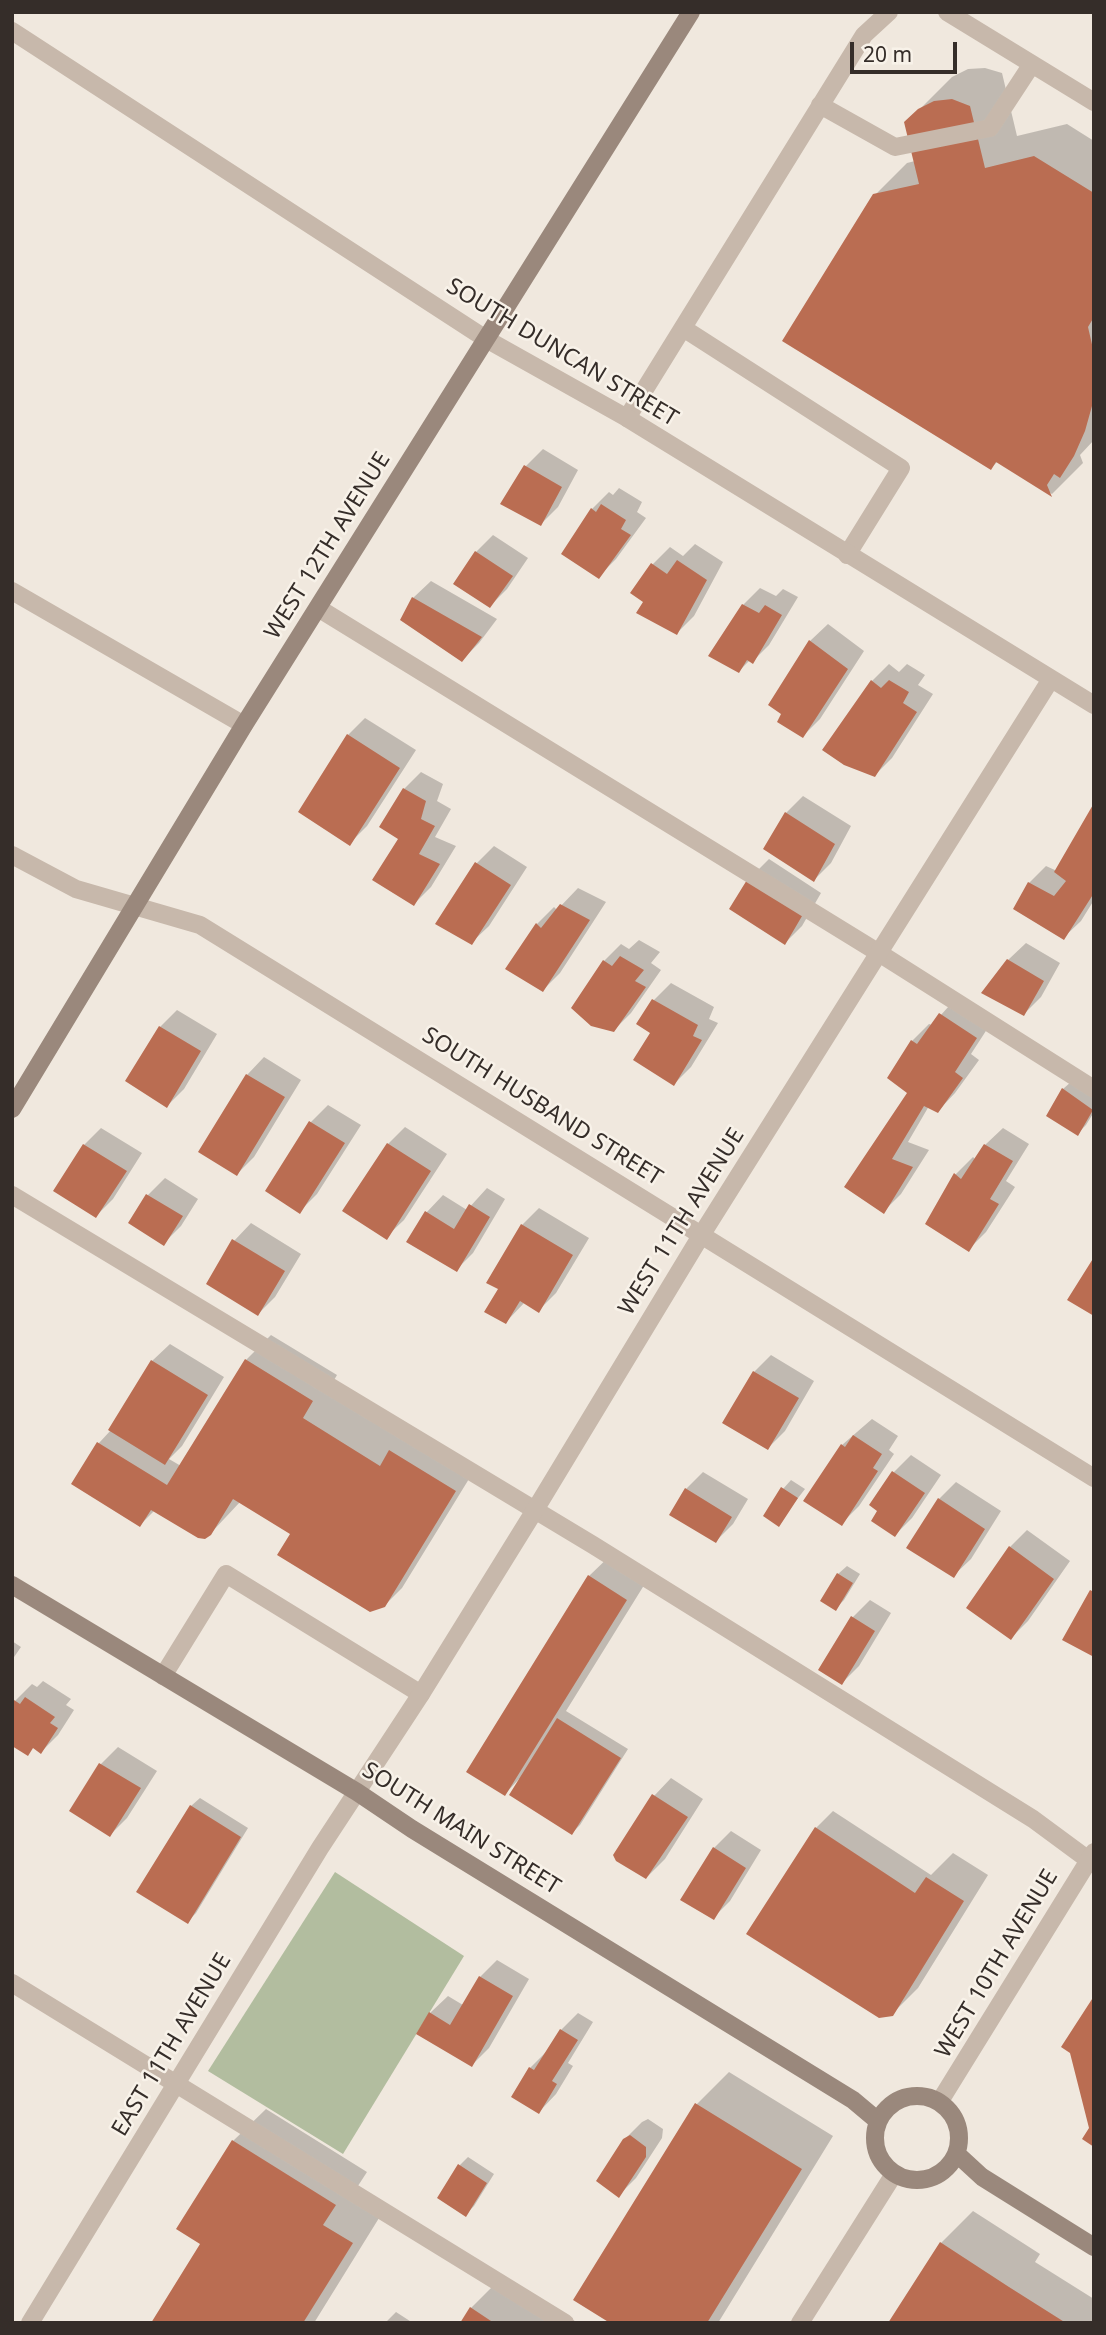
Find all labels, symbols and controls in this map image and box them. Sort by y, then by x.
scale bar [854,28,961,72]
text: 20 m [863,40,912,68]
street label: SOUTH DUNCAN STREET [441,273,683,433]
street label: WEST 12TH AVENUE [259,447,397,645]
street label: SOUTH HUSBAND STREET [417,1022,667,1192]
street label: WEST 11TH AVENUE [613,1123,751,1321]
street label: SOUTH MAIN STREET [357,1757,565,1901]
street label: WEST 10TH AVENUE [930,1865,1064,2063]
street label: EAST 11TH AVENUE [106,1949,238,2141]

